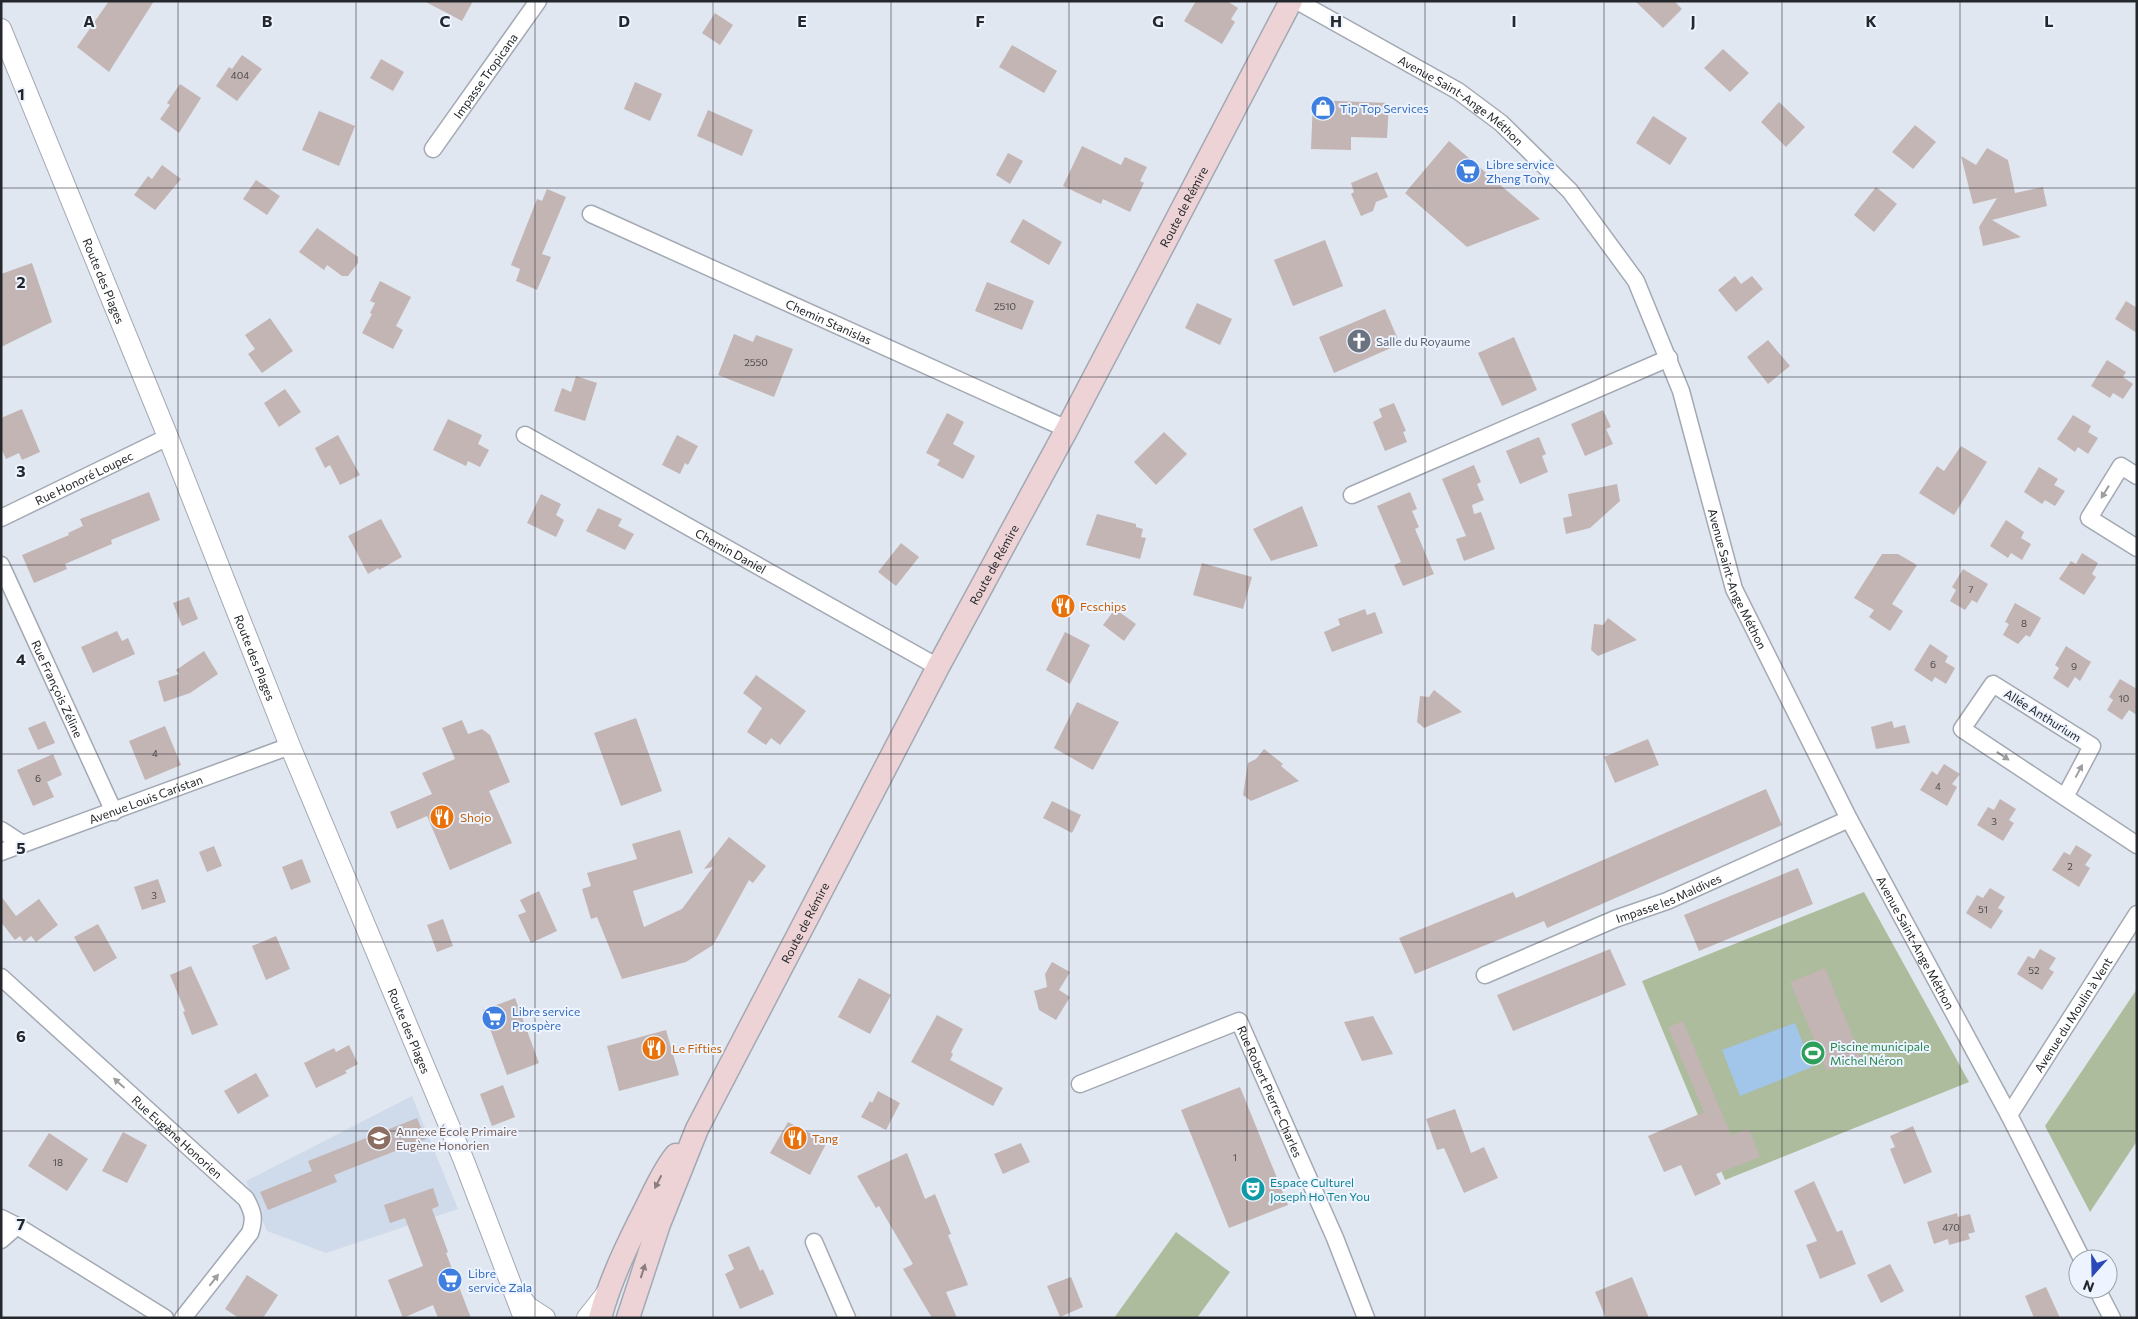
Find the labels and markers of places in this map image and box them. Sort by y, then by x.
shop icon: Tip Top Services [1310,95,1336,121]
place label: Tip Top Services [1340,101,1429,115]
place label: Libre service Zheng Tony [1486,157,1554,185]
supermarket icon: Libre service Zheng Tony [1455,158,1481,184]
church icon: Salle du Royaume [1346,328,1372,354]
place label: Salle du Royaume [1376,334,1470,348]
restaurant icon: Fcschips [1050,593,1076,619]
place label: Fcschips [1080,599,1126,613]
restaurant icon: Shojo [429,804,455,830]
place label: Shojo [460,810,491,824]
place label: Libre service Prospère [512,1004,580,1032]
supermarket icon: Libre service Prospère [481,1005,507,1031]
restaurant icon: Le Fifties [641,1035,667,1061]
place label: Piscine municipale Michel Néron [1830,1039,1930,1067]
sports icon: Piscine municipale Michel Néron [1800,1040,1826,1066]
place label: Le Fifties [672,1041,722,1055]
place label: Annexe École Primaire Eugène Honorien [396,1124,517,1152]
school or university icon: Annexe École Primaire Eugène Honorien [366,1125,392,1151]
restaurant icon: Tang [782,1125,808,1151]
place label: Tang [812,1131,839,1145]
place label: Espace Culturel Joseph Ho Ten You [1270,1175,1370,1204]
theatre icon: Espace Culturel Joseph Ho Ten You [1240,1176,1266,1202]
place label: Libre service Zala [468,1266,532,1294]
supermarket icon: Libre service Zala [437,1267,463,1293]

